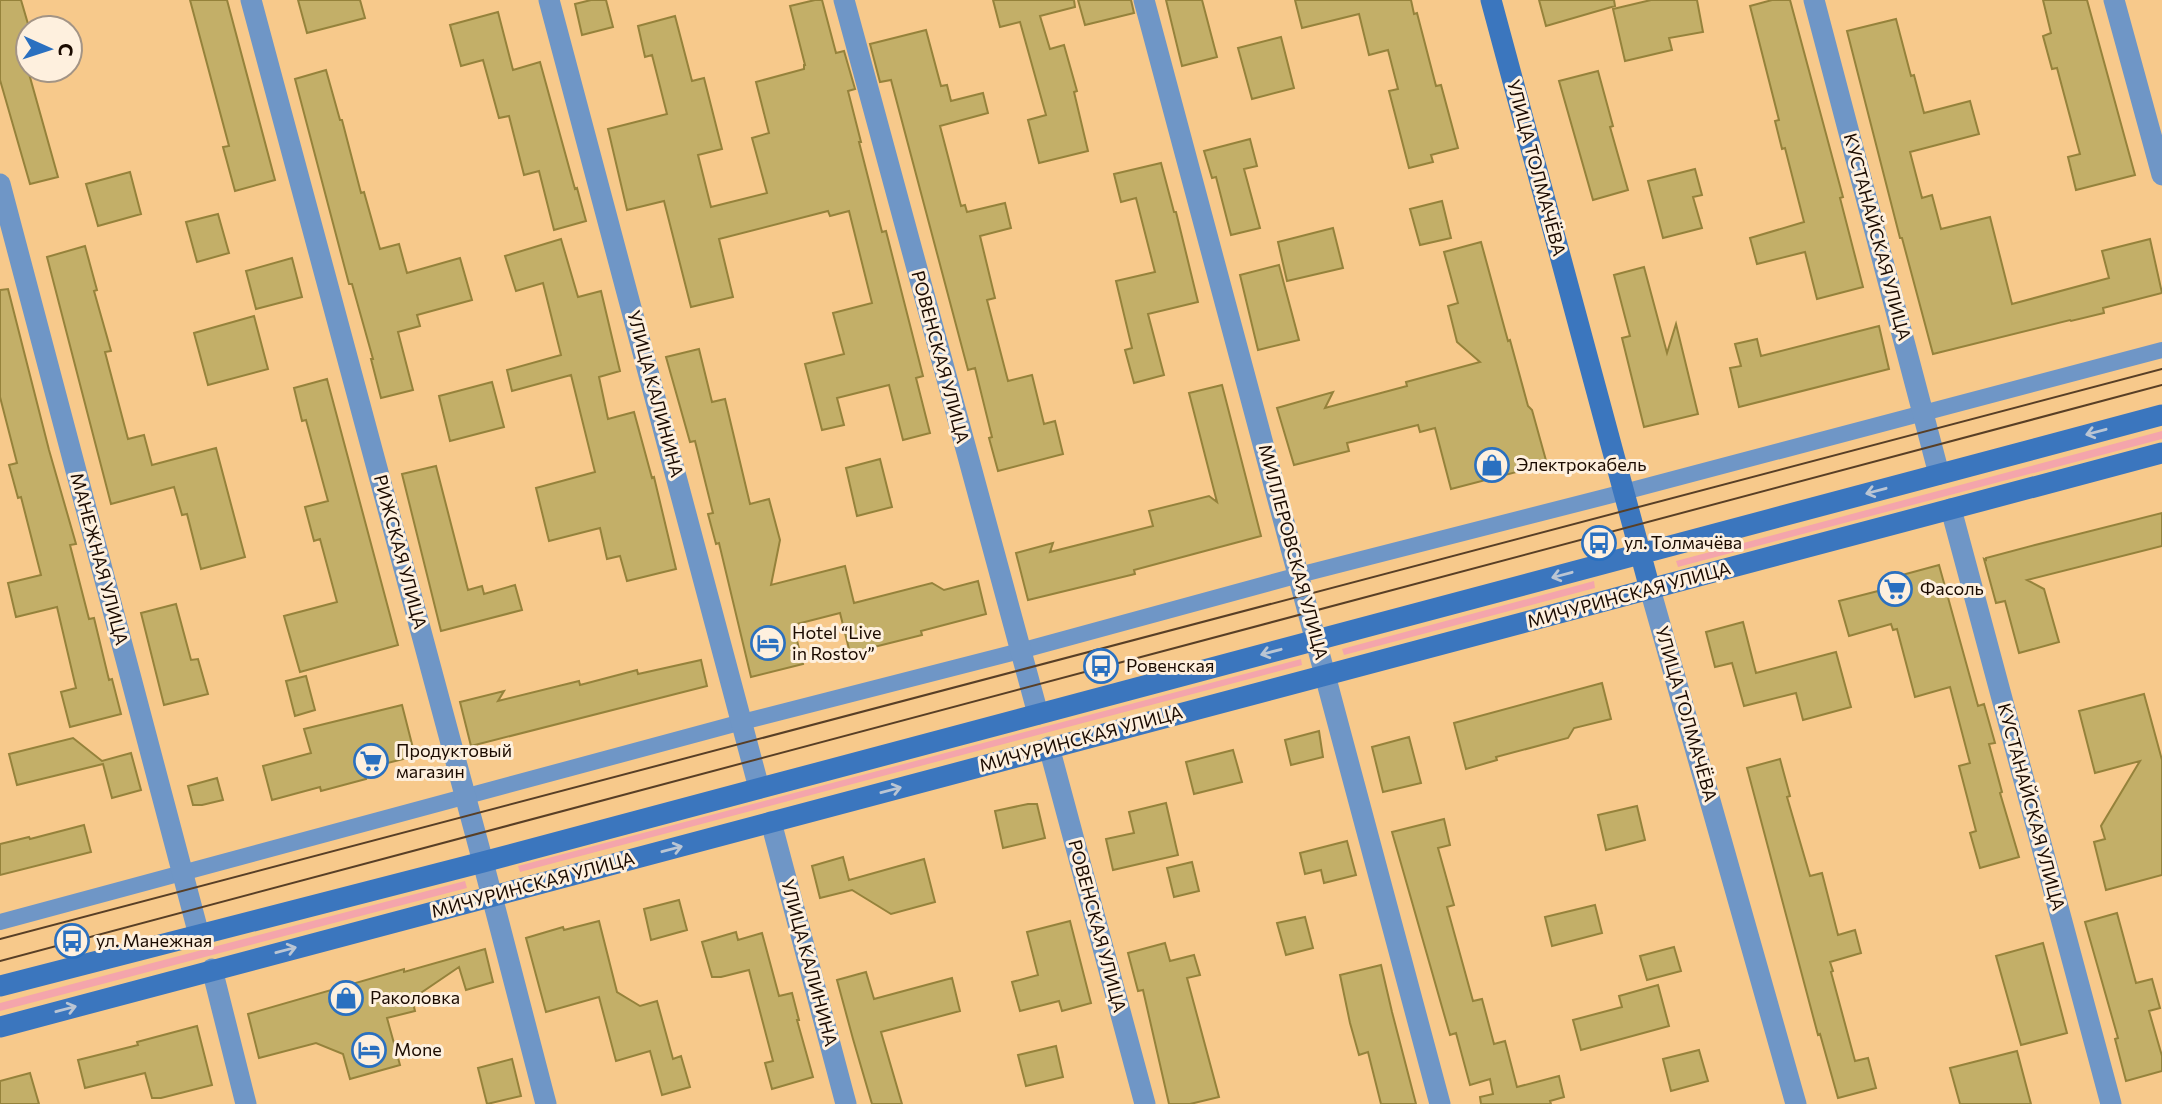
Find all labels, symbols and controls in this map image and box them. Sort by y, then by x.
north arrow [14,14,84,84]
text: С [55,43,78,57]
street label: УЛИЦА ТОЛМАЧЁВА [1503,77,1571,258]
street label: КУСТАНАЙСКАЯ УЛИЦА [1840,131,1916,343]
street label: РОВЕНСКАЯ УЛИЦА [907,268,975,446]
street label: УЛИЦА КАЛИНИНА [623,308,689,480]
one-way arrow [2085,427,2107,440]
street label: МИЛЛЕРОВСКАЯ УЛИЦА [1255,442,1333,662]
shop icon: Электрокабель [1473,446,1511,484]
place label: Электрокабель [1516,453,1646,475]
street label: МАНЕЖНАЯ УЛИЦА [66,470,134,647]
street label: РИЖСКАЯ УЛИЦА [370,472,432,631]
one-way arrow [1865,485,1888,498]
bus stop icon: ул. Толмачёва [1580,524,1618,562]
place label: ул. Толмачёва [1624,531,1742,553]
street label: МИЧУРИНСКАЯ УЛИЦА [1525,556,1733,632]
one-way arrow [1551,569,1574,582]
supermarket icon: Фасоль [1876,570,1914,608]
place label: Фасоль [1920,577,1984,599]
place label: Hotel “Live in Rostov” [792,621,882,664]
street label: УЛИЦА ТОЛМАЧЁВА [1651,623,1723,804]
hotel icon: Hotel “Live in Rostov” [749,624,787,662]
one-way arrow [1260,646,1283,659]
bus stop icon: Ровенская [1082,647,1120,685]
place label: Ровенская [1126,654,1214,676]
street label: МИЧУРИНСКАЯ УЛИЦА [977,700,1185,776]
street label: КУСТАНАЙСКАЯ УЛИЦА [1994,701,2070,913]
place label: Продуктовый магазин [396,739,512,782]
supermarket icon: Продуктовый магазин [352,742,390,780]
one-way arrow [879,783,902,796]
street label: РОВЕНСКАЯ УЛИЦА [1064,837,1132,1015]
one-way arrow [660,842,682,855]
street label: МИЧУРИНСКАЯ УЛИЦА [429,846,637,922]
street label: УЛИЦА КАЛИНИНА [777,877,843,1049]
bus stop icon: ул. Манежная [53,922,91,960]
place label: ул. Манежная [96,929,212,951]
one-way arrow [274,943,296,956]
shop icon: Раколовка [327,979,365,1017]
place label: Раколовка [370,986,460,1008]
one-way arrow [54,1002,77,1015]
hotel icon: Mone [350,1031,388,1069]
place label: Mone [394,1038,442,1060]

